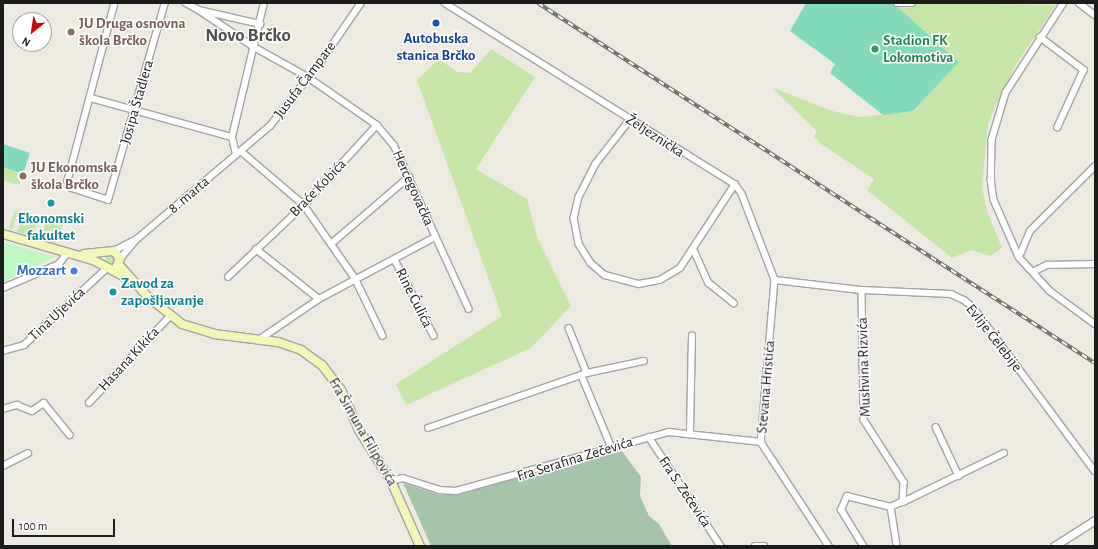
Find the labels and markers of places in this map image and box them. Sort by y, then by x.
place label: JU Druga osnovna škola Brčko [79,14,186,49]
marker: Autobuska stanica Brčko [431,18,441,28]
marker: JU Druga osnovna škola Brčko [66,27,76,37]
place label: Autobuska stanica Brčko [396,29,476,64]
place label: Stadion FK Lokomotiva [883,31,953,66]
marker: Stadion FK Lokomotiva [870,44,880,54]
place label: JU Ekonomska škola Brčko [31,158,118,193]
marker: JU Ekonomska škola Brčko [18,171,28,181]
marker: Ekonomski fakultet [46,198,56,208]
place label: Ekonomski fakultet [18,209,84,244]
place label: Mozzart [17,262,66,280]
marker: Mozzart [69,266,79,276]
place label: Zavod za zapošljavanje [121,274,204,309]
marker: Zavod za zapošljavanje [108,287,118,297]

